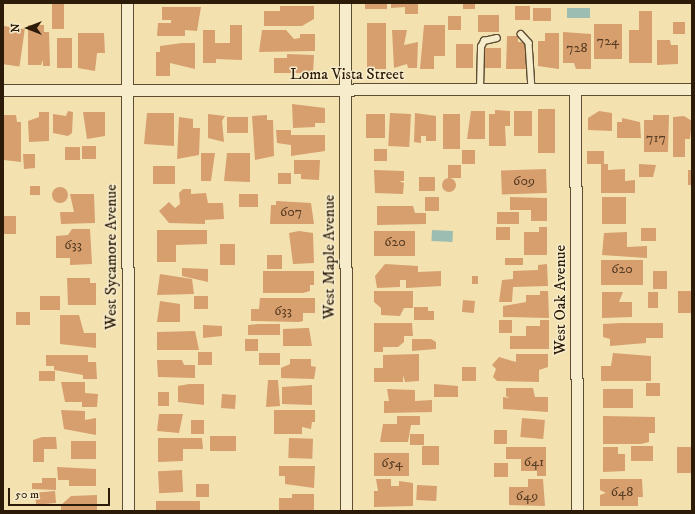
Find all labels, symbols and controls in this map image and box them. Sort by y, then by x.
north arrow [8,8,48,48]
text: N [9,23,23,33]
house number: 724 [597,33,619,49]
house number: 728 [566,40,588,56]
street label: Loma Vista Street [290,64,404,84]
house number: 717 [646,130,666,146]
house number: 609 [513,173,535,189]
street label: West Sycamore Avenue [101,184,121,330]
street label: West Maple Avenue [319,195,339,319]
house number: 607 [280,204,302,220]
house number: 620 [384,234,406,250]
house number: 633 [64,237,82,253]
street label: West Oak Avenue [550,245,570,355]
house number: 620 [611,261,633,277]
house number: 633 [274,303,292,319]
house number: 641 [524,454,544,470]
house number: 654 [381,455,403,471]
scale bar [10,480,112,506]
house number: 648 [611,484,633,500]
text: 50 m [15,487,39,502]
house number: 649 [516,488,538,504]

